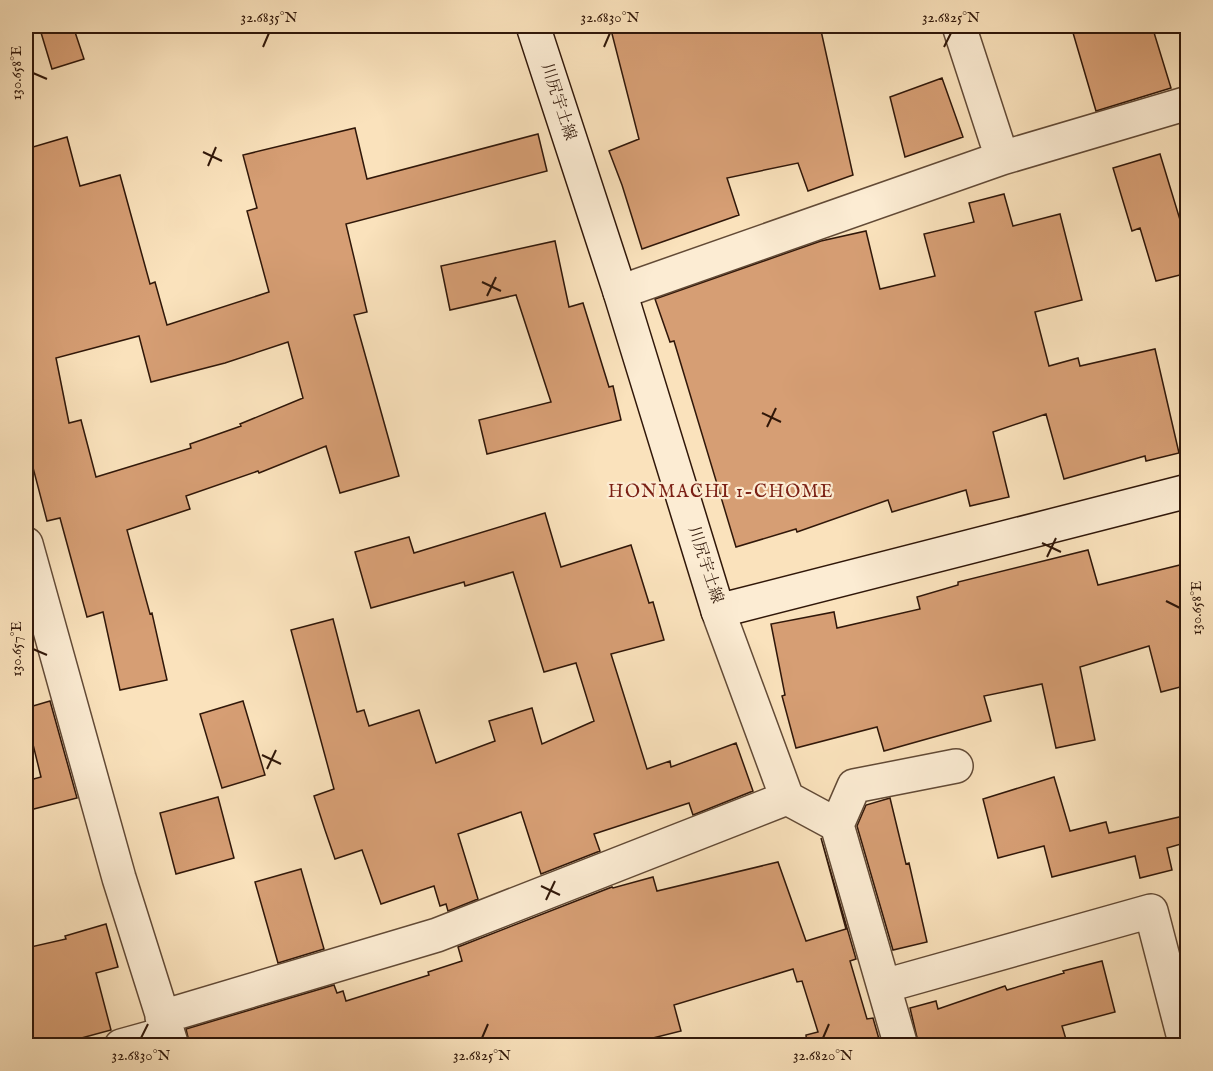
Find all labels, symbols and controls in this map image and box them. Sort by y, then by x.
text: 32.6835°N [241,8,297,27]
text: 32.6830°N [581,8,639,27]
text: 32.6825°N [922,8,980,27]
text: 130.658°E [7,46,26,100]
street label: 川尻宇土線 [536,61,580,143]
district label: HONMACHI 1-CHOME [608,481,834,504]
street label: 川尻宇土線 [683,524,727,606]
text: 130.658°E [1187,581,1206,635]
text: 130.657°E [7,621,26,677]
text: 32.6830°N [112,1046,170,1065]
text: 32.6825°N [453,1046,511,1065]
text: 32.6820°N [793,1046,853,1065]

